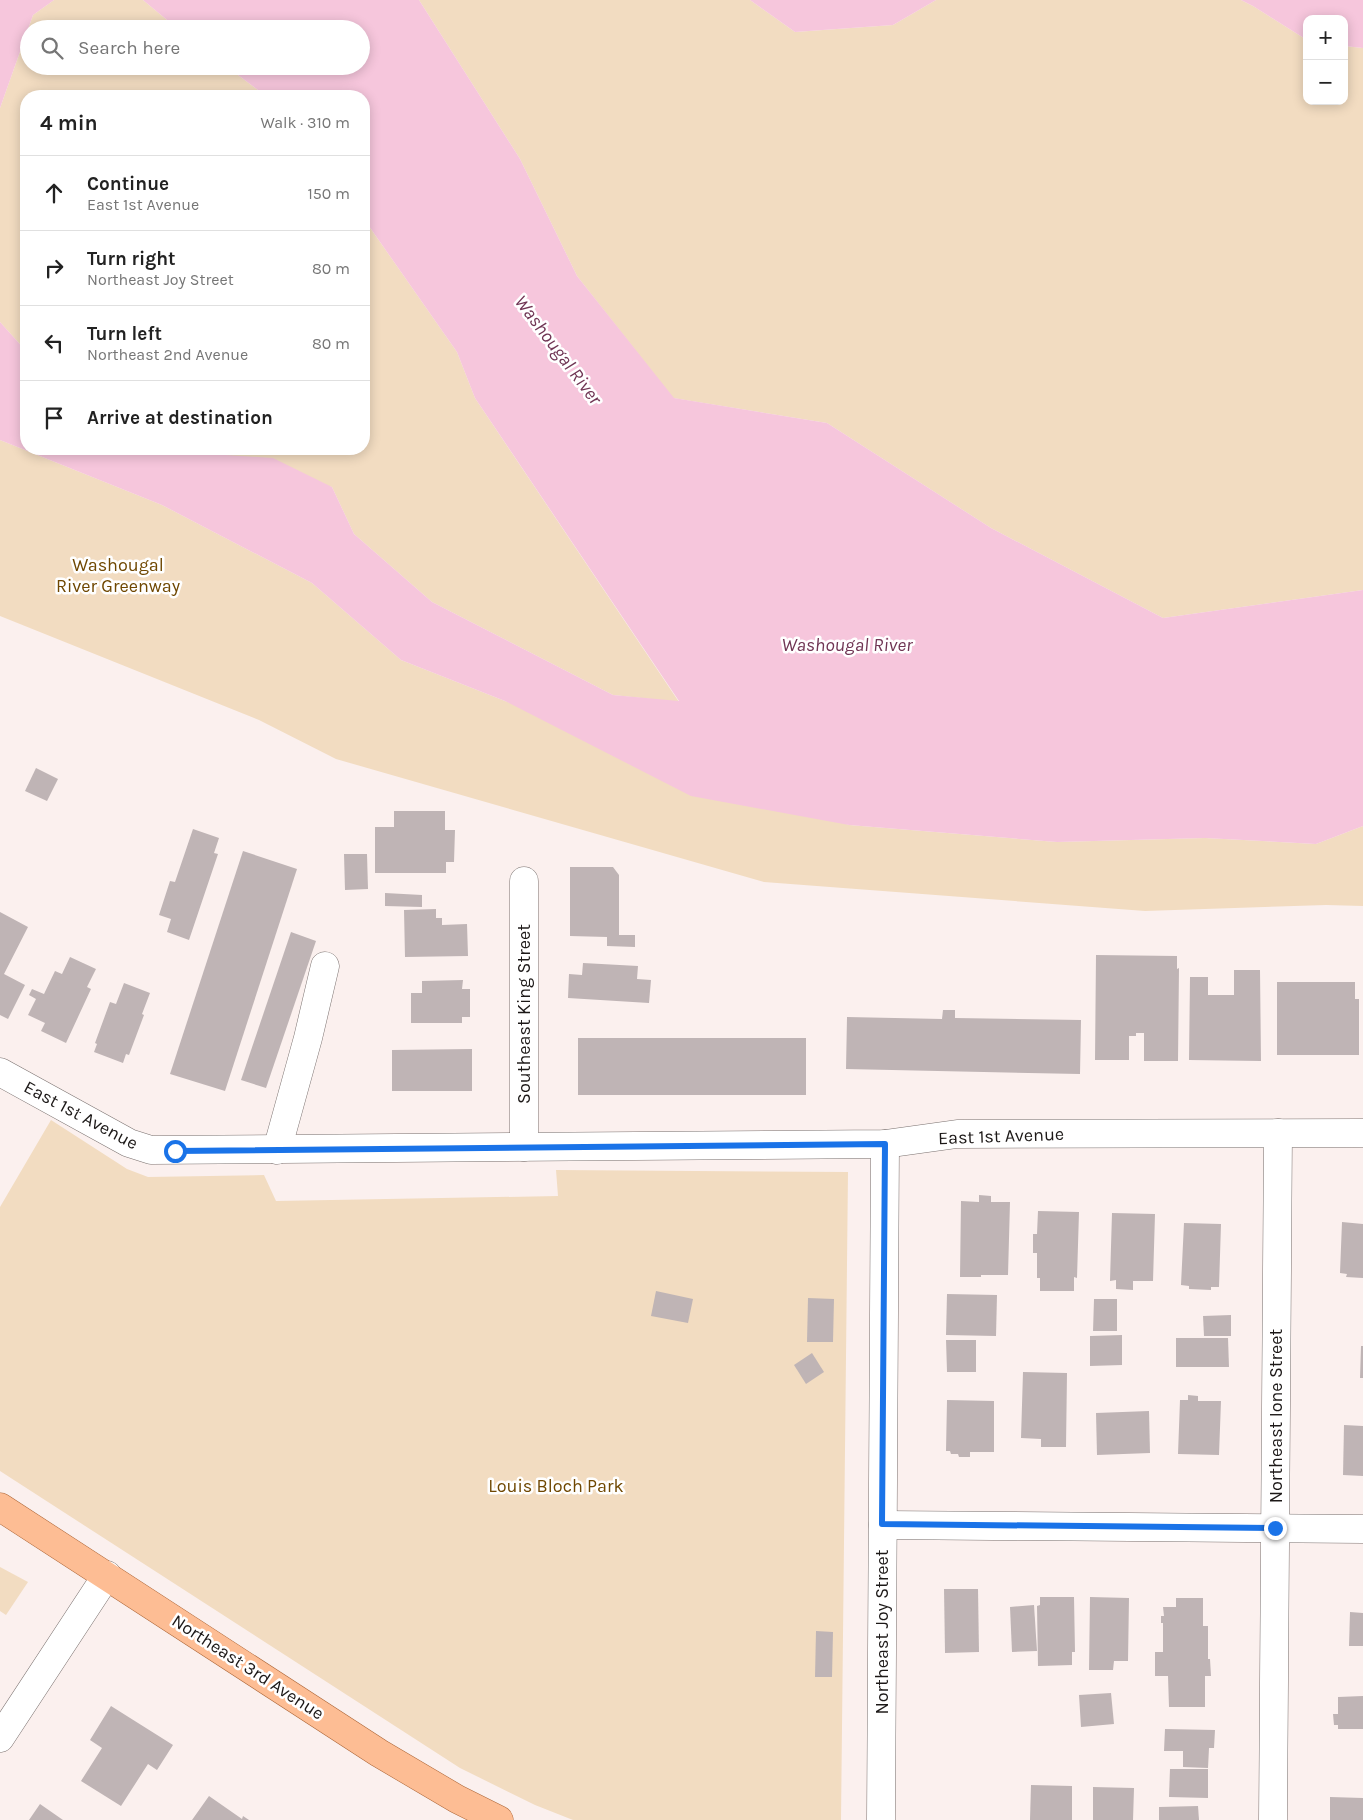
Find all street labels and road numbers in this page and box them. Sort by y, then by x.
street label: Southeast King Street [513,924,535,1104]
street label: East 1st Avenue [20,1076,142,1154]
street label: East 1st Avenue [938,1123,1064,1149]
street label: Northeast Ione Street [1265,1328,1287,1503]
street label: Northeast Joy Street [871,1549,893,1715]
street label: Northeast 3rd Avenue [168,1610,328,1724]

